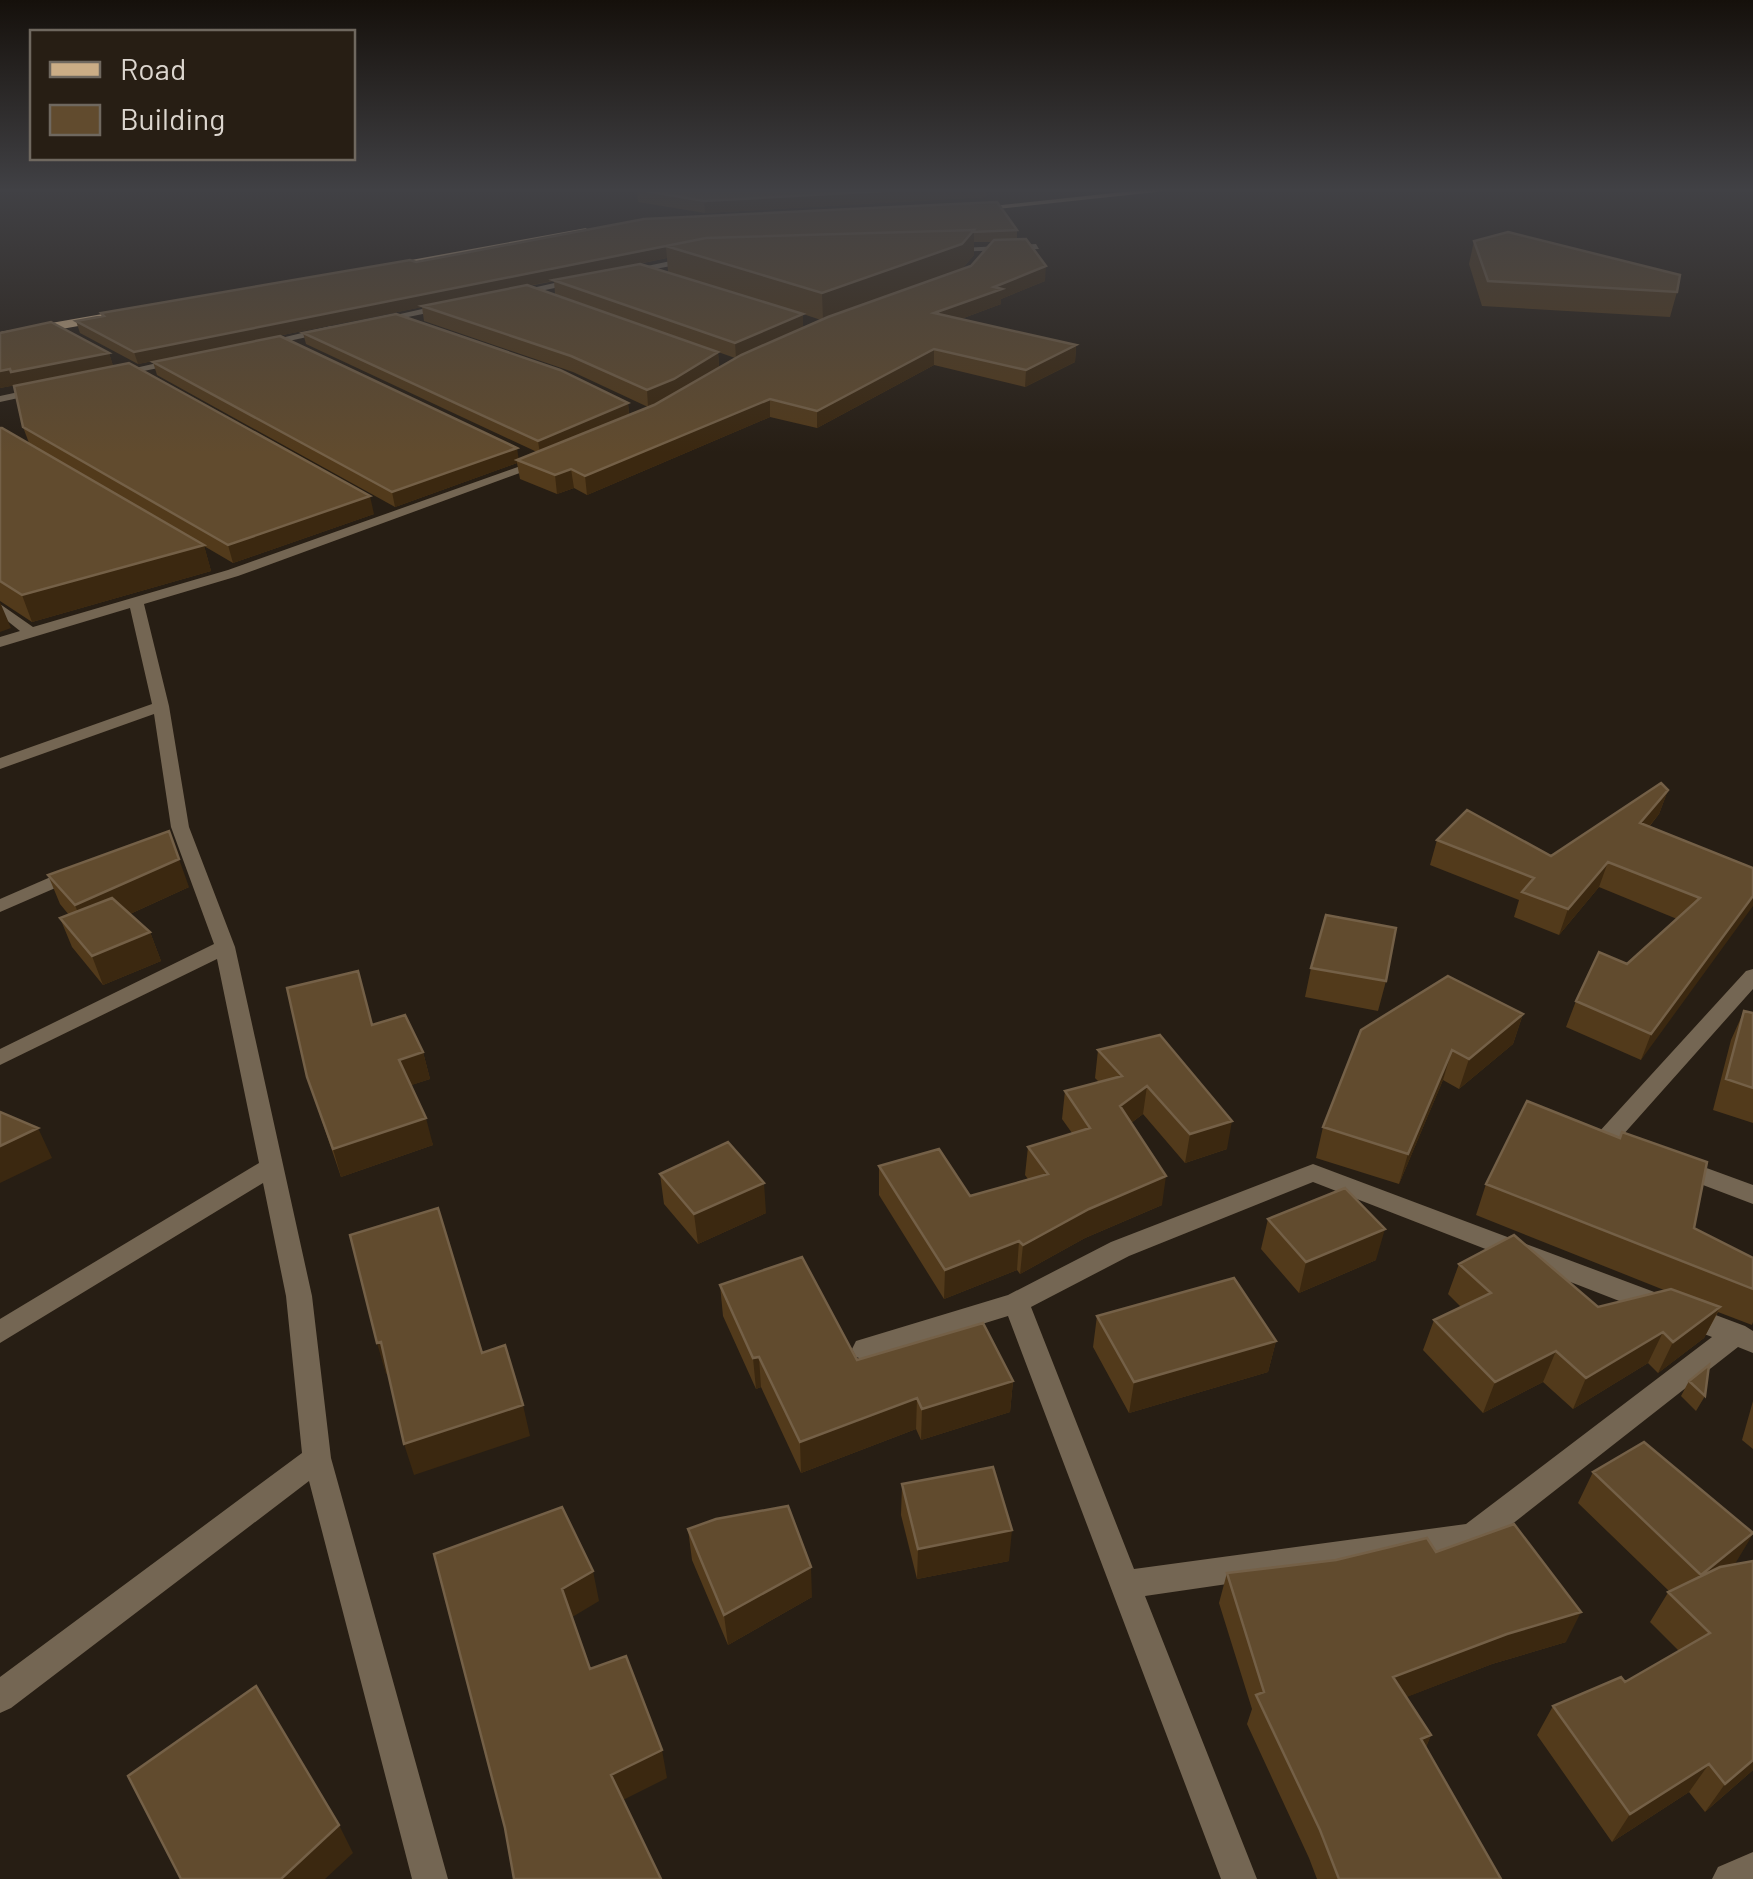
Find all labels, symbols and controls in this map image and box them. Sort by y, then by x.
legend [30,30,355,160]
text: Road [120,50,186,86]
text: Building [120,100,225,136]

